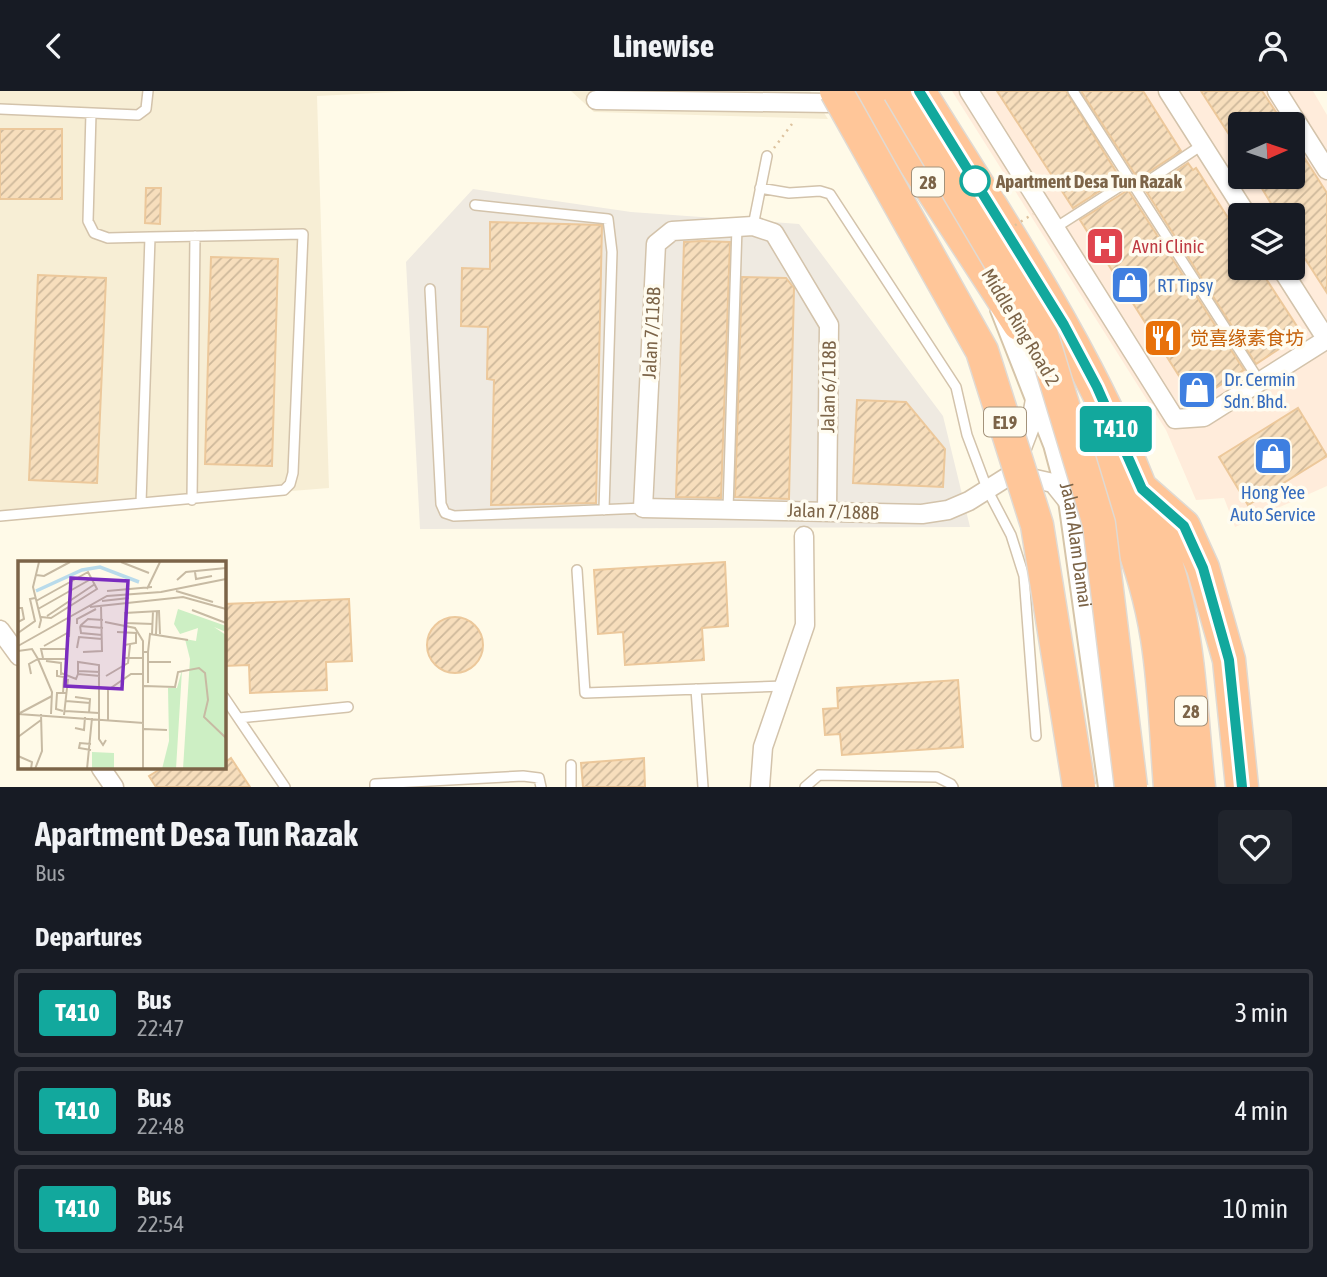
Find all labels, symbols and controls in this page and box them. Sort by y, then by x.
icon: back [35,27,73,65]
text: Linewise [613,27,714,64]
icon: person [1254,27,1292,65]
north arrow [1228,112,1306,189]
map controls [1228,112,1305,280]
marker: Apartment Desa Tun Razak [960,166,990,196]
road number: 28 [912,167,944,197]
place label: Apartment Desa Tun Razak [995,170,1182,192]
button: layers [1228,203,1305,280]
hospital icon: Avni Clinic [1084,225,1126,267]
place label: Avni Clinic [1132,235,1205,257]
street label: Middle Ring Road 2 [977,264,1065,390]
shop icon: RT Tipsy [1109,264,1151,306]
place label: RT Tipsy [1157,274,1213,296]
street label: Jalan 7/118B [638,287,664,379]
restaurant icon: 觉喜缘素食坊 [1142,317,1184,359]
place label: 觉喜缘素食坊 [1190,327,1304,349]
street label: Jalan 6/118B [816,341,840,433]
place label: Dr. Cermin Sdn. Bhd. [1224,368,1296,412]
shop icon: Dr. Cermin Sdn. Bhd. [1176,369,1218,411]
line badge: T410 [1067,406,1165,452]
road number: E19 [984,407,1026,437]
text: T410 [1094,415,1138,442]
shop icon: Hong Yee Auto Service [1252,435,1294,477]
street label: Jalan Alam Damai [1056,479,1097,609]
place label: Hong Yee Auto Service [1230,481,1316,525]
street label: Jalan 7/188B [787,498,879,524]
inset map [18,561,226,769]
road number: 28 [1175,697,1207,725]
button: heart [1218,810,1292,884]
text: Apartment Desa Tun Razak [35,815,358,853]
text: Bus [35,860,65,886]
text: Departures [35,922,142,952]
text: Bus [137,985,171,1015]
text: 3 min [1235,998,1288,1028]
text: T410 [55,999,100,1026]
text: 22:47 [137,1015,184,1041]
text: Bus [137,1083,171,1113]
text: 4 min [1235,1096,1288,1126]
text: T410 [55,1097,100,1124]
text: 22:48 [137,1113,184,1139]
text: Bus [137,1181,171,1211]
text: 10 min [1223,1194,1288,1224]
text: T410 [55,1195,100,1222]
text: 22:54 [137,1211,184,1237]

